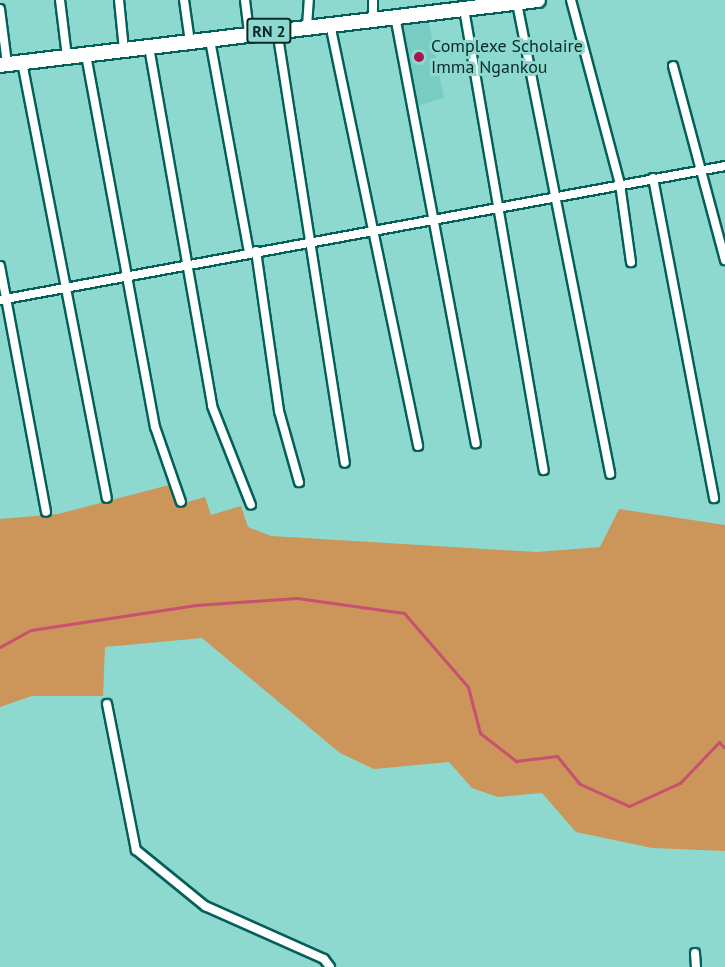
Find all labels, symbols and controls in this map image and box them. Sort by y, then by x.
road number: RN 2 [245,18,293,44]
place label: Complexe Scholaire Imma Ngankou [431,36,583,78]
marker: Complexe Scholaire Imma Ngankou [412,50,426,64]

